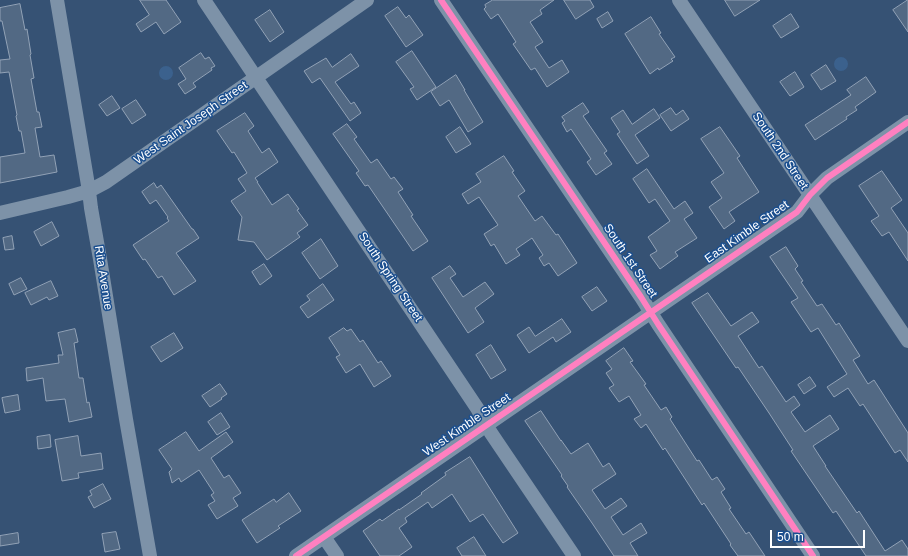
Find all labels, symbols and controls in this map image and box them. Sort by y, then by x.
street label: West Saint Joseph Street [132,78,250,168]
street label: South 2nd Street [749,110,811,192]
street label: East Kimble Street [702,198,792,266]
street label: South 1st Street [600,221,660,301]
street label: South Spring Street [355,230,425,324]
street label: Rita Avenue [91,245,115,311]
street label: West Kimble Street [420,390,514,460]
scale bar [772,522,867,548]
text: 50 m [777,530,804,544]

